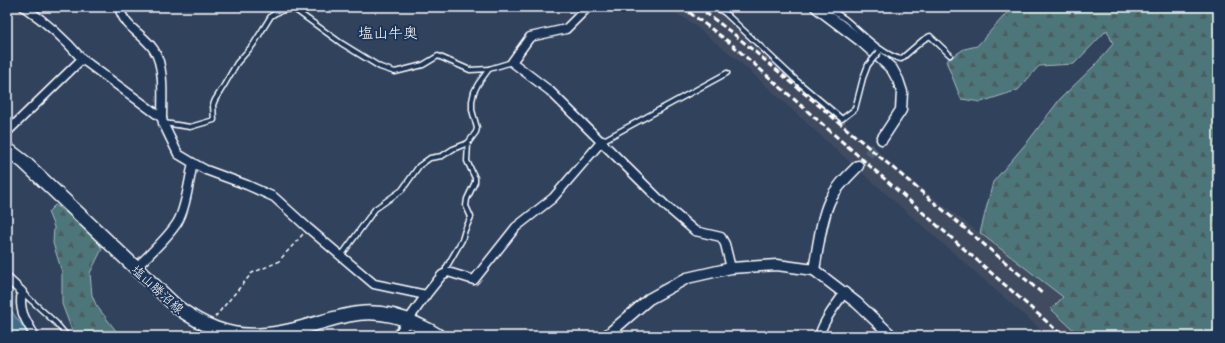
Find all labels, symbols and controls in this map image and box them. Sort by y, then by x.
district label: 塩山牛奥 [358,22,418,42]
street label: 塩山勝沼線 [128,261,189,317]

